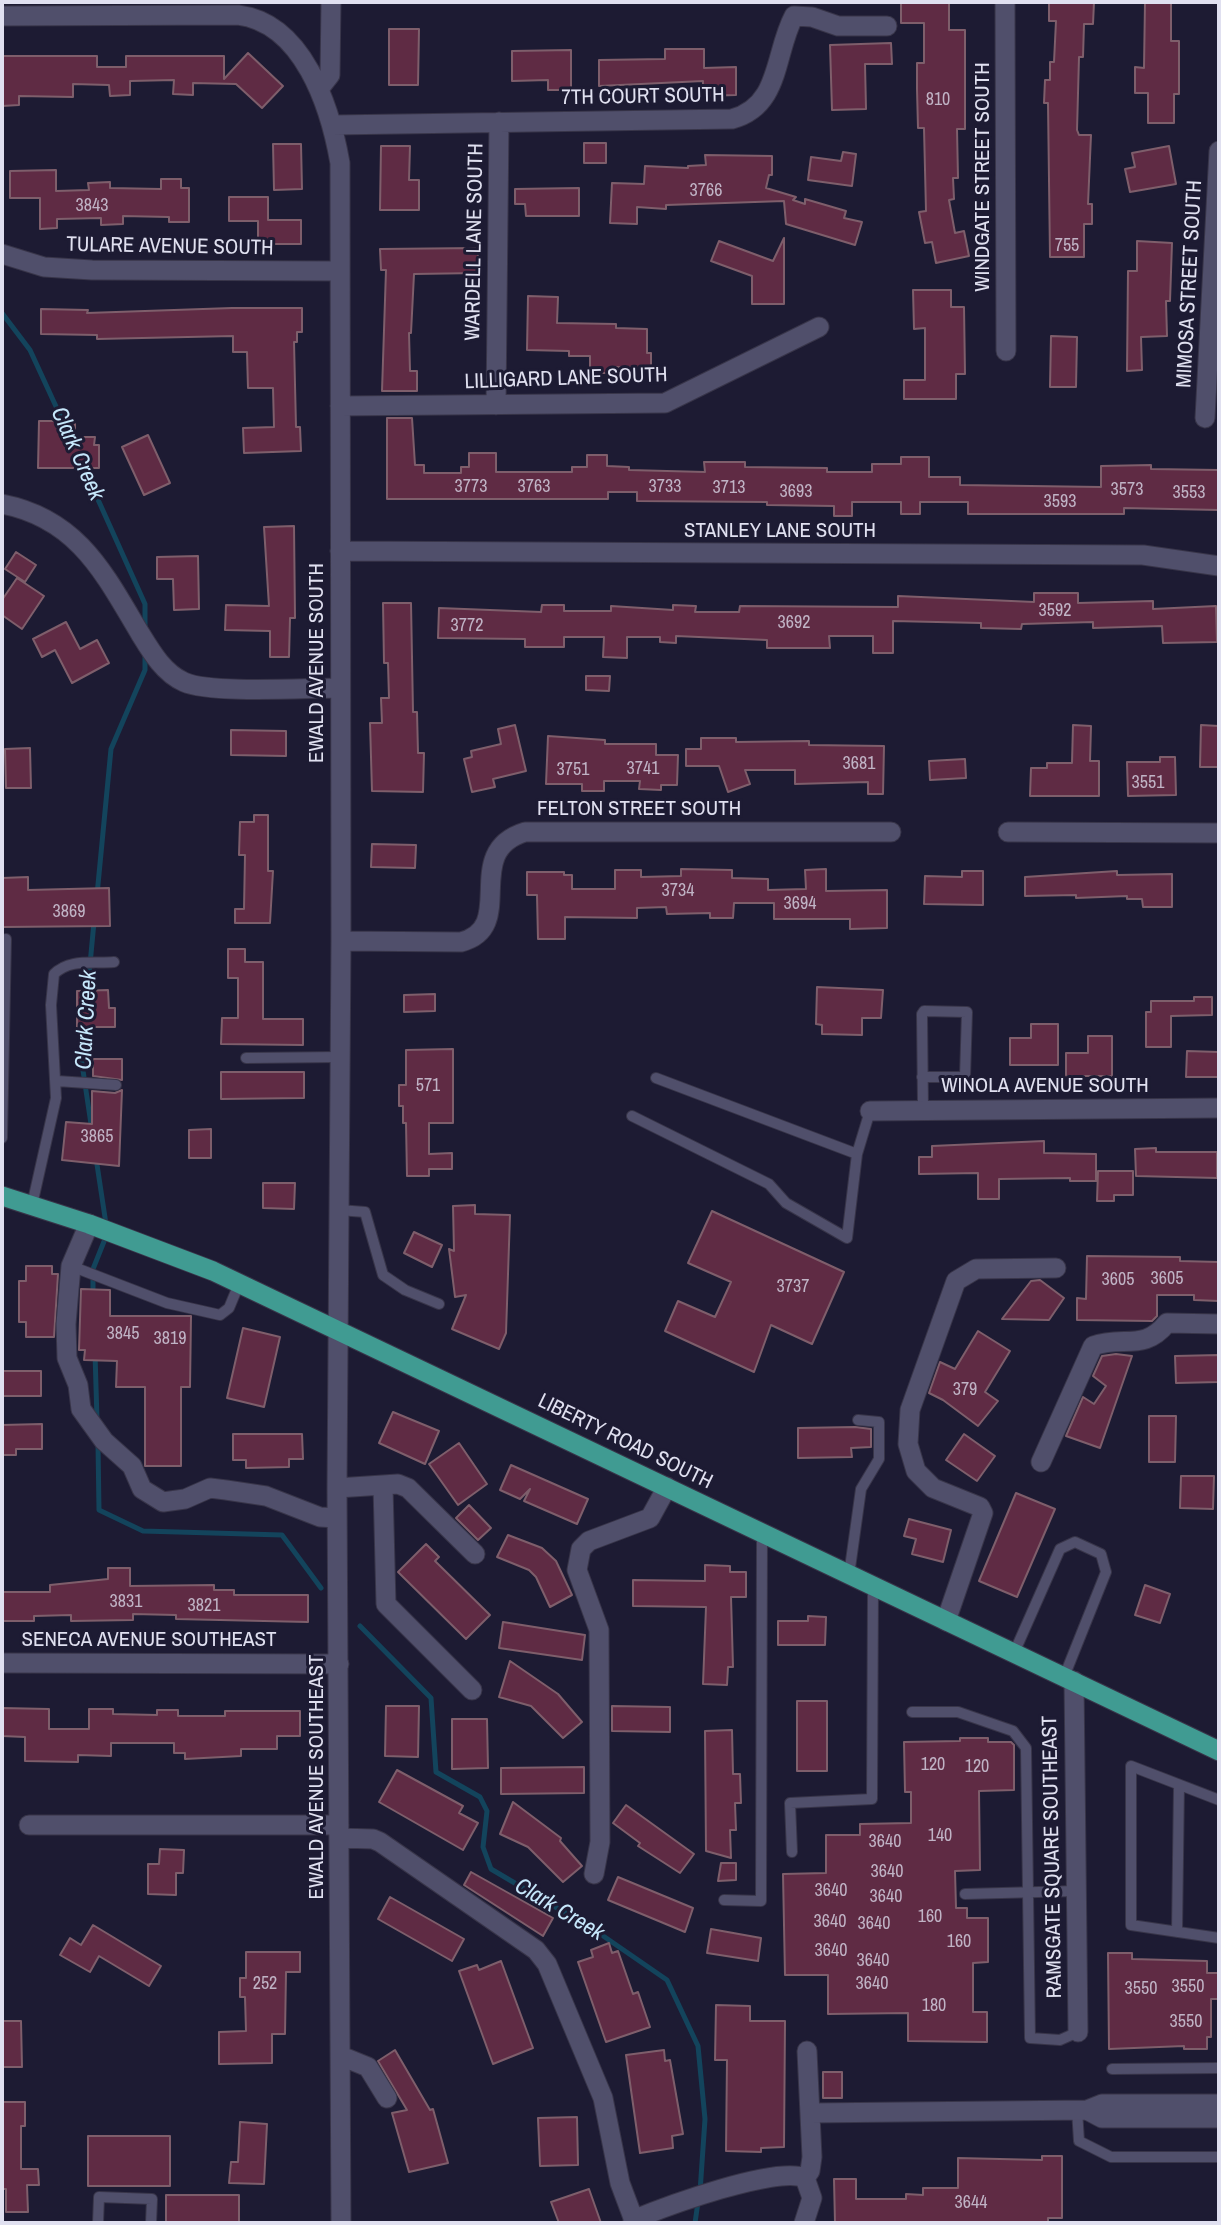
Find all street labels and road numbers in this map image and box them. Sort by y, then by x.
street label: WINDGATE STREET SOUTH [970,62,996,292]
street label: 7TH COURT SOUTH [561,83,725,111]
street label: WARDELL LANE SOUTH [461,143,489,341]
street label: MIMOSA STREET SOUTH [1172,180,1208,388]
street label: TULARE AVENUE SOUTH [66,233,274,261]
street label: LILLIGARD LANE SOUTH [464,363,668,395]
street label: STANLEY LANE SOUTH [684,518,876,544]
street label: EWALD AVENUE SOUTH [304,563,330,763]
street label: FELTON STREET SOUTH [537,796,741,822]
street label: WINOLA AVENUE SOUTH [941,1073,1149,1099]
street label: LIBERTY ROAD SOUTH [534,1389,716,1495]
street label: SENECA AVENUE SOUTHEAST [21,1627,277,1653]
street label: EWALD AVENUE SOUTHEAST [304,1655,330,1899]
street label: RAMSGATE SQUARE SOUTHEAST [1038,1715,1068,1999]

